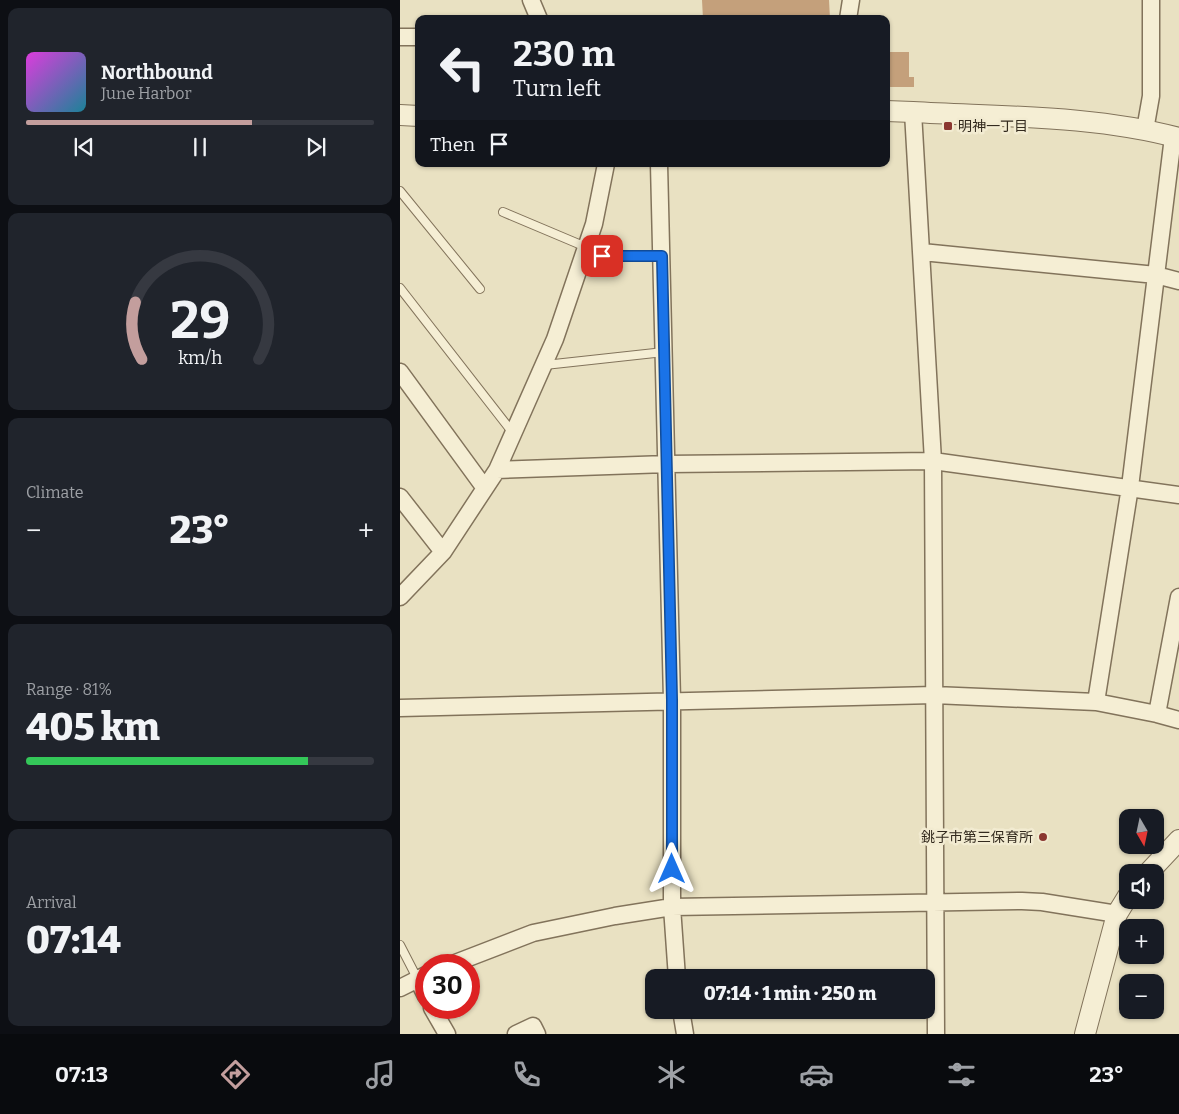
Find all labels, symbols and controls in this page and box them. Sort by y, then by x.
text: 230 m [513,33,615,75]
icon: left [430,35,495,100]
text: Northbound [101,61,213,84]
text: Turn left [513,75,601,102]
text: June Harbor [101,84,192,103]
place label: 明神一丁目 [958,118,1028,135]
marker: 明神一丁目 [942,120,954,132]
icon: arrive [485,130,513,158]
icon: previous [70,133,98,161]
icon: pause [186,133,214,161]
icon: next [302,133,330,161]
text: Then [430,133,475,156]
pin [581,235,623,277]
icon: arrive [588,242,616,270]
text: 29 [170,289,230,352]
text: km/h [178,347,222,369]
text: Climate [26,483,84,502]
text: 23° [170,507,230,553]
text: − [26,514,41,547]
text: + [358,514,374,547]
text: Range · 81% [26,680,112,699]
text: 405 km [26,704,160,750]
north arrow [1119,809,1164,854]
map controls [1119,809,1164,1019]
place label: 銚子市第三保育所 [921,829,1033,846]
marker: 銚子市第三保育所 [1037,831,1049,843]
position arrow [645,842,697,894]
button: sound [1119,864,1164,909]
text: Arrival [26,893,77,912]
text: 07:14 [26,917,121,963]
button: + [1119,919,1164,964]
speed limit sign: 30 [415,954,480,1019]
button: − [1119,974,1164,1019]
text: 07:14 · 1 min · 250 m [704,982,876,1005]
icon: directions [218,1057,253,1092]
icon: music [363,1057,398,1092]
icon: phone [509,1057,544,1092]
icon: climate [654,1057,689,1092]
icon: car [799,1057,834,1092]
icon: filters [944,1057,979,1092]
text: 07:13 [55,1061,108,1088]
text: 23° [1089,1061,1124,1088]

